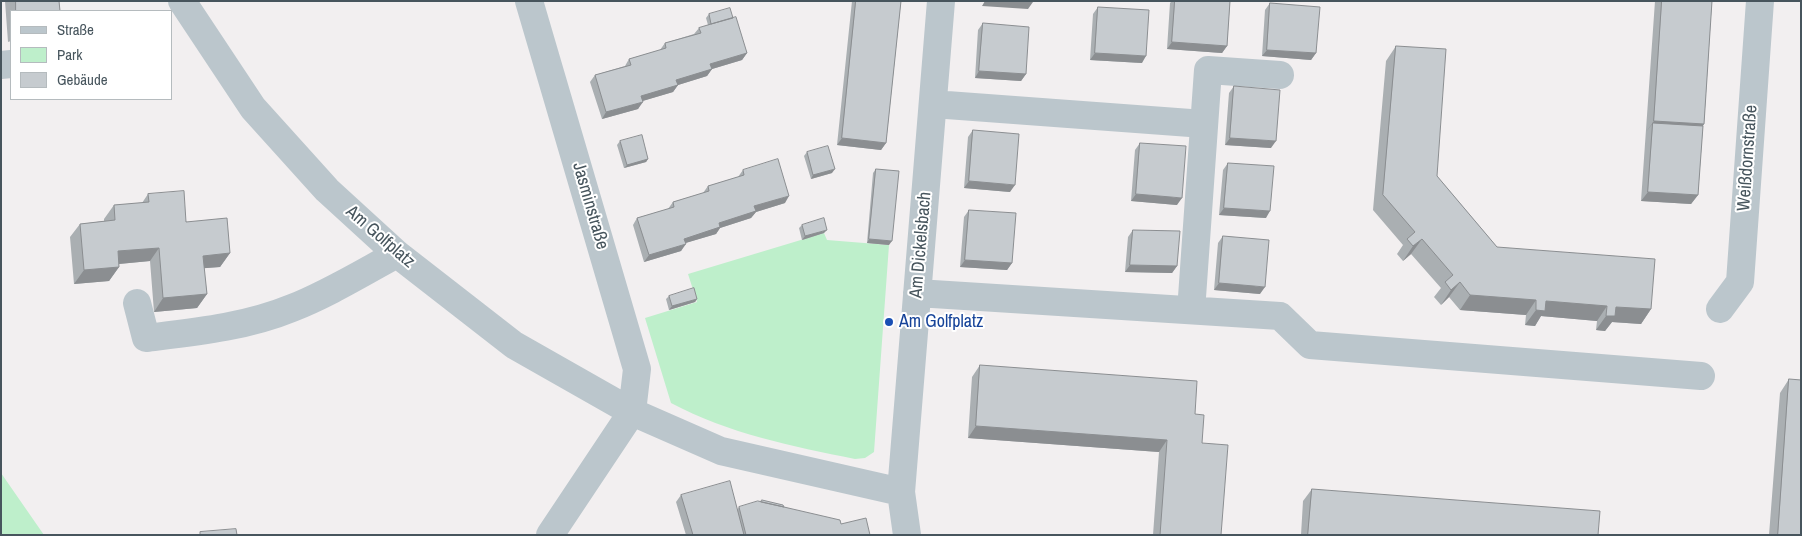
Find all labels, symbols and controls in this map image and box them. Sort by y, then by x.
legend [10,10,172,100]
text: Straße [57,19,94,40]
text: Park [57,44,82,65]
text: Gebäude [57,69,108,90]
street label: Weißdornstraße [1734,104,1762,212]
street label: Jasminstraße [567,160,613,252]
street label: Am Dickelsbach [906,191,936,299]
street label: Am Golfplatz [341,201,419,273]
place label: Am Golfplatz [899,311,983,333]
marker: Am Golfplatz [883,316,895,328]

